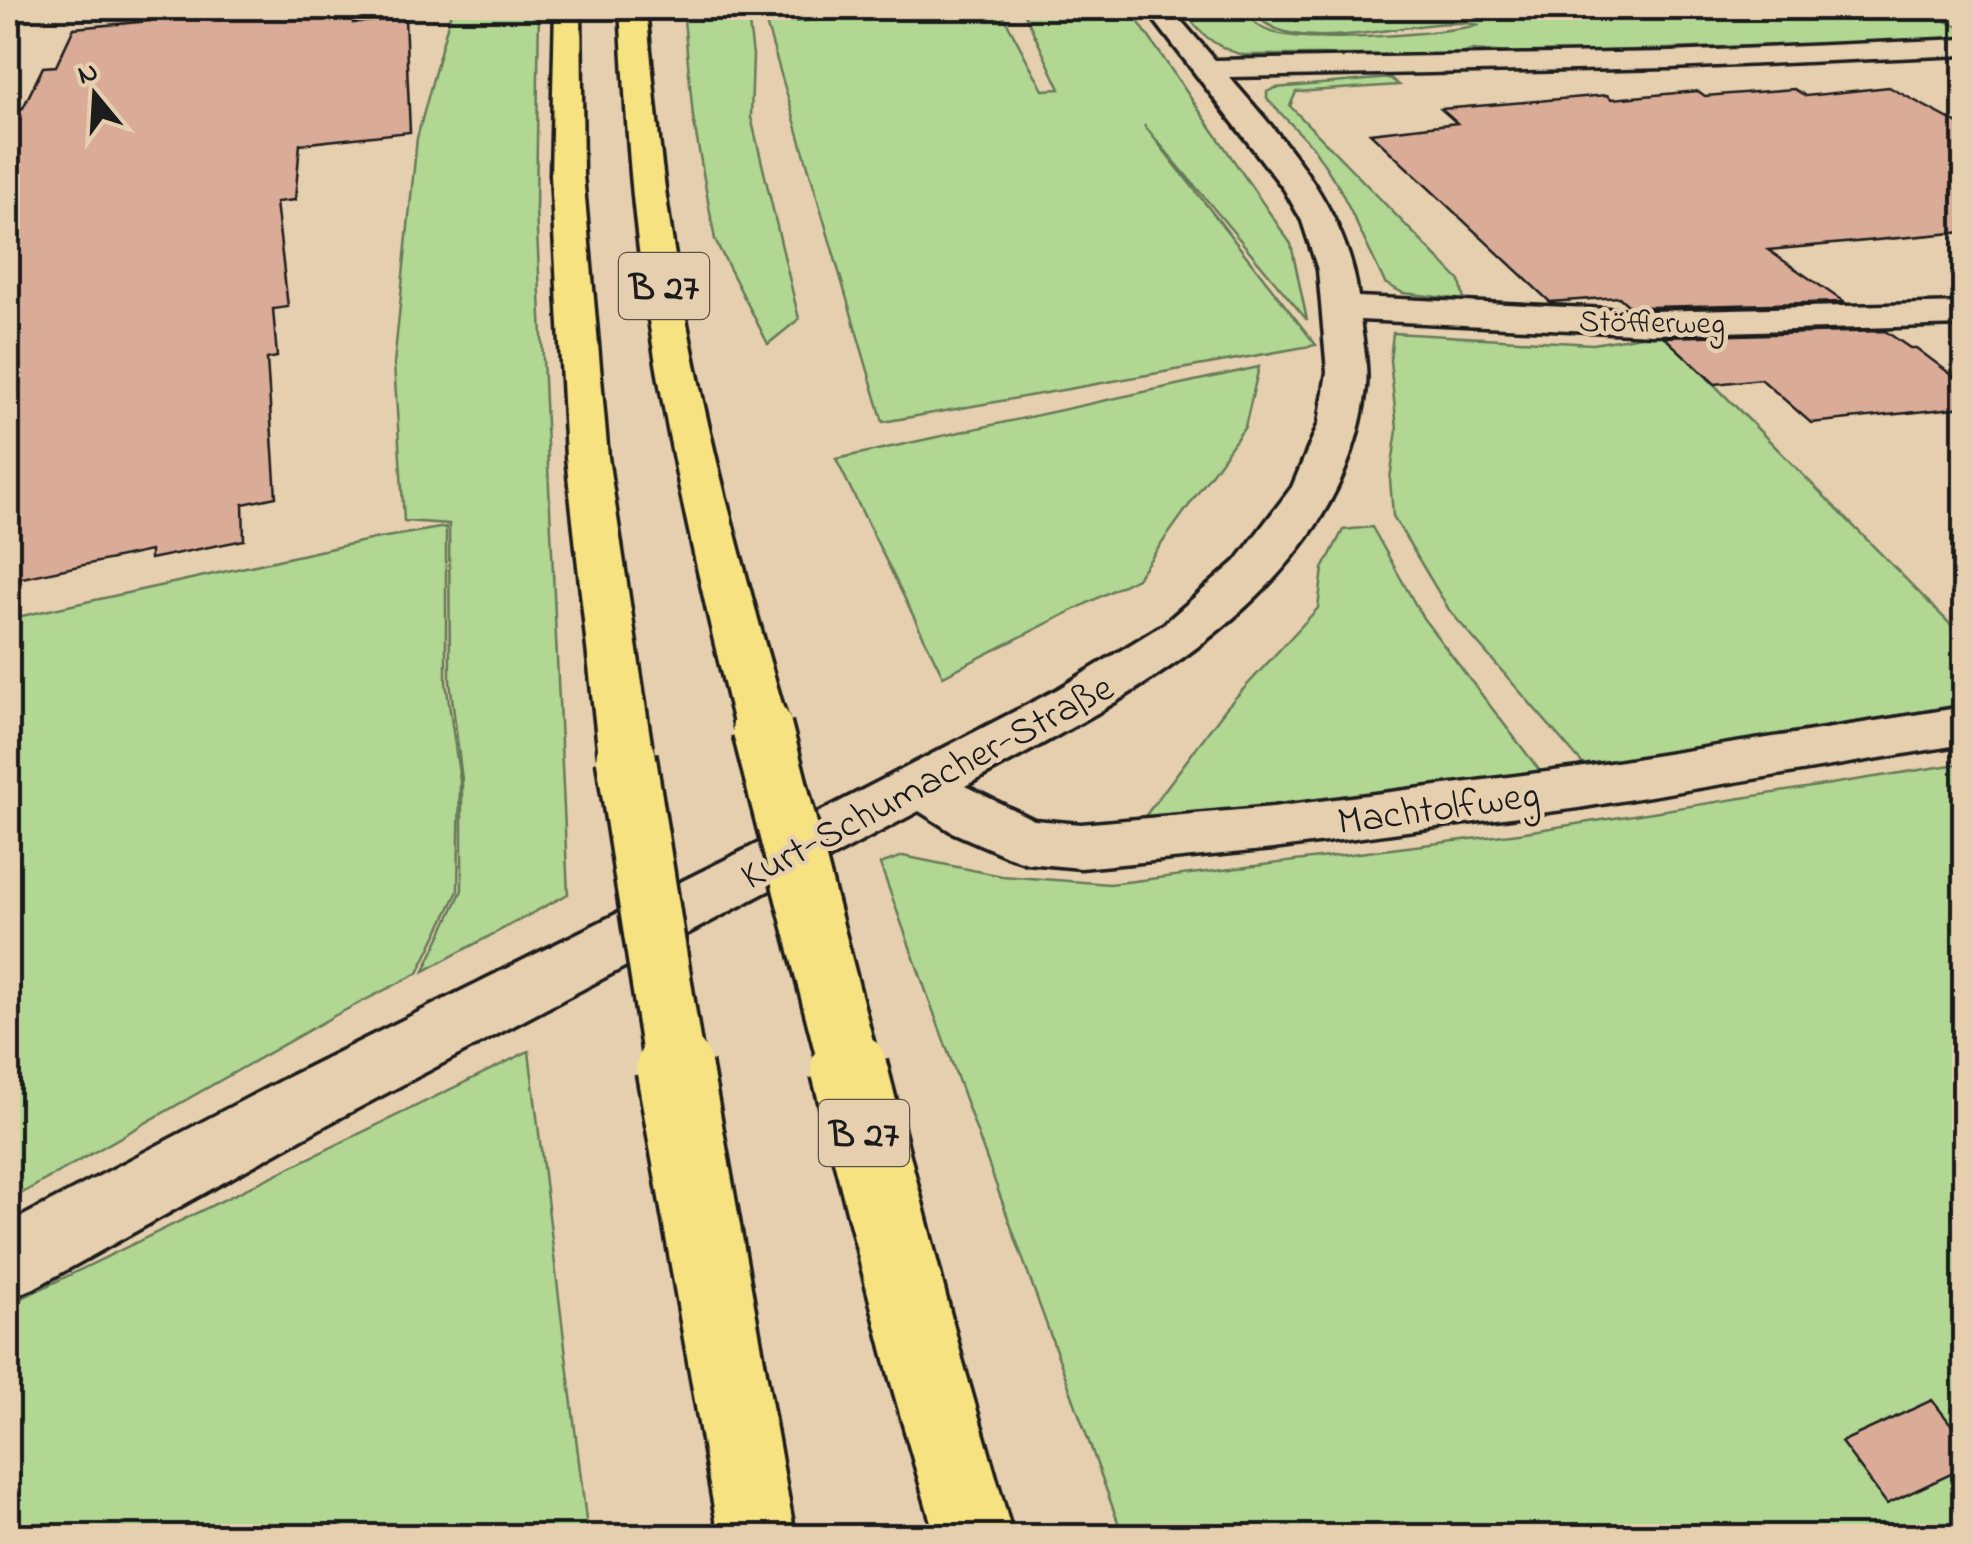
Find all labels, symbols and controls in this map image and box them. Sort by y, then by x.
north arrow [45,45,145,145]
text: N [73,52,104,97]
road number: B 27 [619,253,709,319]
street label: Stöfflerweg [1578,300,1725,349]
street label: Kurt-Schumacher-Straße [731,661,1125,907]
street label: Machtolfweg [1334,767,1543,854]
road number: B 27 [819,1100,909,1166]

